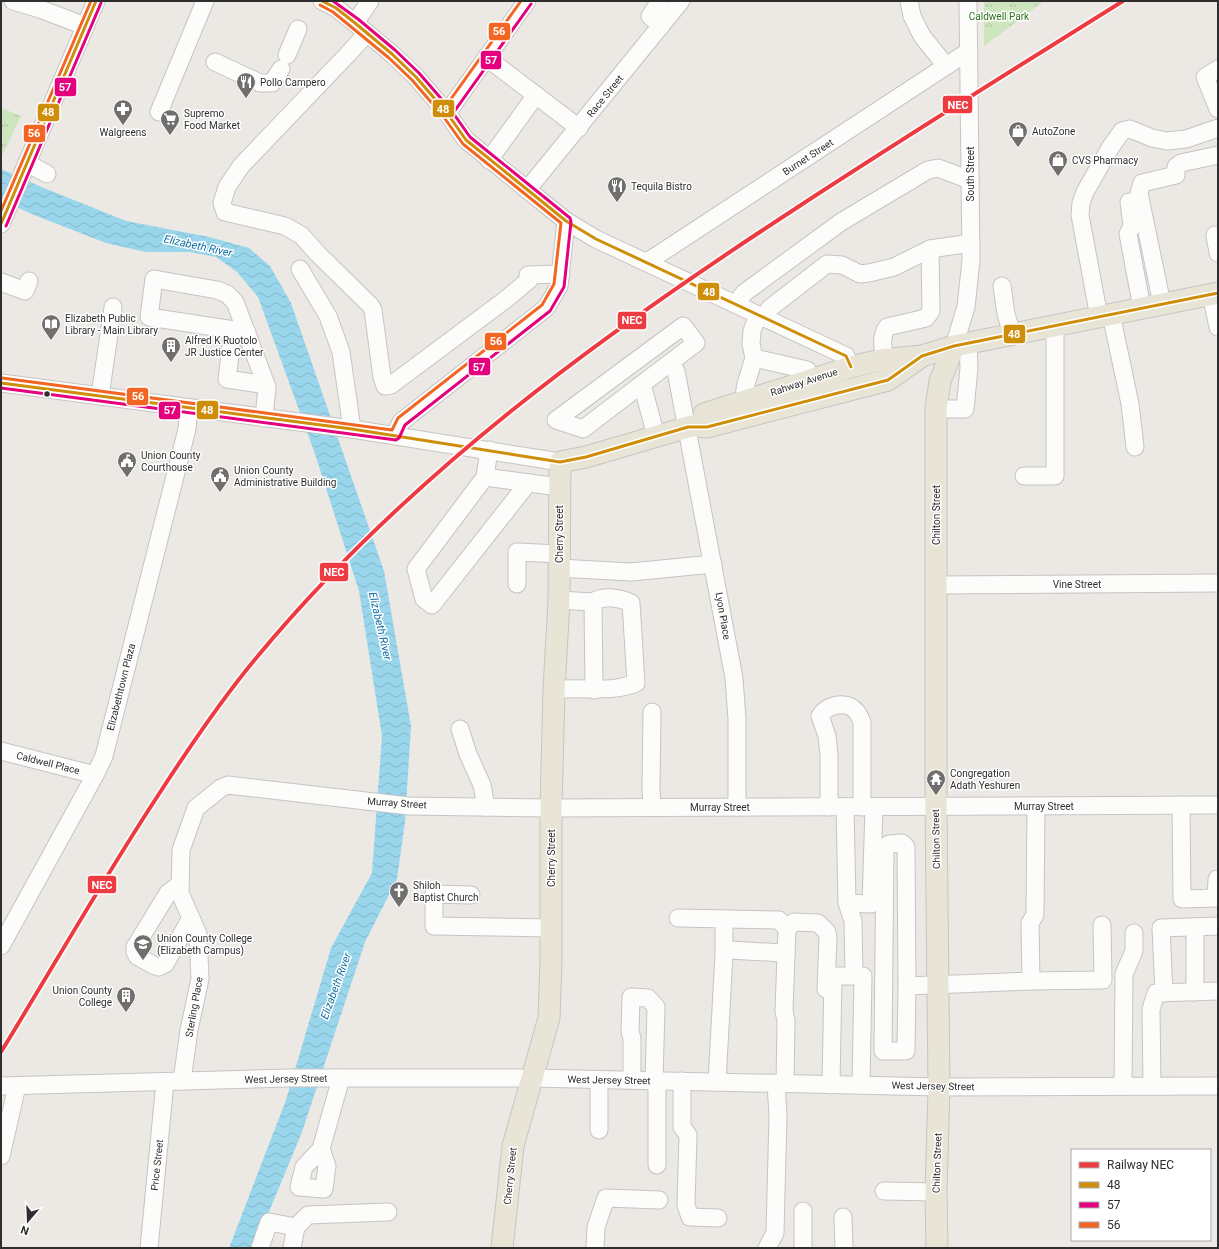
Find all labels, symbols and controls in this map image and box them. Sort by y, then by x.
park label: Caldwell Park [969,11,1030,22]
line badge: 56 [488,22,511,41]
text: 56 [493,25,505,38]
line badge: 57 [480,50,502,70]
text: 57 [485,54,497,67]
restaurant icon: Pollo Campero [235,71,257,99]
street label: Race Street [585,73,625,119]
line badge: 57 [54,77,77,97]
place label: Pollo Campero [260,77,326,88]
text: 57 [59,81,71,94]
line badge: NEC [942,95,973,114]
pharmacy icon: Walgreens [112,98,134,126]
line badge: 48 [432,99,455,118]
text: NEC [947,99,969,112]
line badge: 48 [37,103,60,122]
text: 48 [437,103,449,116]
text: 48 [42,106,54,119]
supermarket icon: Supremo Food Market [159,108,181,136]
place label: Supremo Food Market [184,108,240,131]
shop icon: AutoZone [1007,120,1029,148]
line badge: 56 [23,124,46,143]
place label: AutoZone [1032,126,1075,137]
text: 56 [28,127,40,140]
place label: Walgreens [100,127,146,138]
street label: Burnet Street [781,137,835,177]
street label: South Street [965,147,976,201]
shop icon: CVS Pharmacy [1047,149,1069,177]
place label: CVS Pharmacy [1072,155,1138,166]
restaurant icon: Tequila Bistro [606,175,628,203]
place label: Tequila Bistro [631,181,692,192]
water label: Elizabeth River [163,232,234,260]
line badge: 48 [697,282,720,301]
text: 48 [703,286,715,299]
line badge: NEC [617,311,647,330]
library icon: Elizabeth Public Library - Main Library [40,313,62,341]
place label: Elizabeth Public Library - Main Library [65,313,158,336]
text: NEC [621,314,643,327]
line badge: 48 [1003,324,1026,344]
text: 48 [1008,328,1020,341]
line badge: 56 [484,332,507,351]
building icon: Alfred K Ruotolo JR Justice Center [160,335,182,363]
place label: Alfred K Ruotolo JR Justice Center [185,335,264,358]
text: 56 [490,335,502,348]
line badge: 57 [468,357,491,376]
text: 57 [473,361,485,374]
street label: Rahway Avenue [769,366,839,398]
line badge: 56 [126,387,149,406]
unlabelled marker [42,389,52,399]
text: 56 [132,390,144,403]
line badge: 48 [196,400,219,420]
line badge: 57 [158,401,181,420]
text: 57 [164,404,176,417]
text: 48 [201,404,213,417]
public building icon: Union County Courthouse [116,450,138,478]
place label: Union County Courthouse [141,450,201,473]
public building icon: Union County Administrative Building [209,465,231,493]
place label: Union County Administrative Building [234,465,336,488]
street label: Chilton Street [931,485,942,545]
street label: Cherry Street [554,505,565,563]
line badge: NEC [319,562,349,582]
text: NEC [323,566,345,579]
street label: Vine Street [1053,579,1101,590]
water label: Elizabeth River [366,591,394,662]
street label: Lyon Place [713,591,733,641]
street label: Elizabethtown Plaza [105,642,137,732]
street label: Caldwell Place [15,750,81,776]
temple icon: Congregation Adath Yeshuren [925,768,947,796]
place label: Congregation Adath Yeshuren [950,768,1020,791]
street label: Murray Street [367,795,427,811]
street label: Murray Street [1014,801,1074,812]
street label: Murray Street [690,802,750,813]
street label: Chilton Street [930,809,942,869]
street label: Cherry Street [546,829,557,887]
line badge: NEC [87,875,117,894]
text: NEC [91,879,113,892]
church icon: Shiloh Baptist Church [388,880,410,908]
place label: Shiloh Baptist Church [413,880,478,903]
school or university icon: Union County College (Elizabeth Campus) [132,933,154,961]
place label: Union County College (Elizabeth Campus) [157,933,252,957]
water label: Elizabeth River [318,951,354,1021]
street label: Sterling Place [183,976,205,1038]
place label: Union County College [53,985,112,1008]
building icon: Union County College [115,985,137,1013]
street label: West Jersey Street [244,1073,328,1085]
street label: West Jersey Street [567,1074,651,1086]
street label: West Jersey Street [891,1080,975,1092]
street label: Chilton Street [930,1133,944,1193]
street label: Price Street [149,1139,165,1191]
street label: Cherry Street [502,1147,518,1205]
legend [1071,1149,1211,1241]
text: Railway NEC [1107,1158,1174,1172]
text: 48 [1107,1178,1121,1192]
text: 57 [1107,1198,1121,1212]
north arrow [8,1201,48,1241]
text: 56 [1107,1218,1121,1232]
text: N [19,1222,31,1237]

